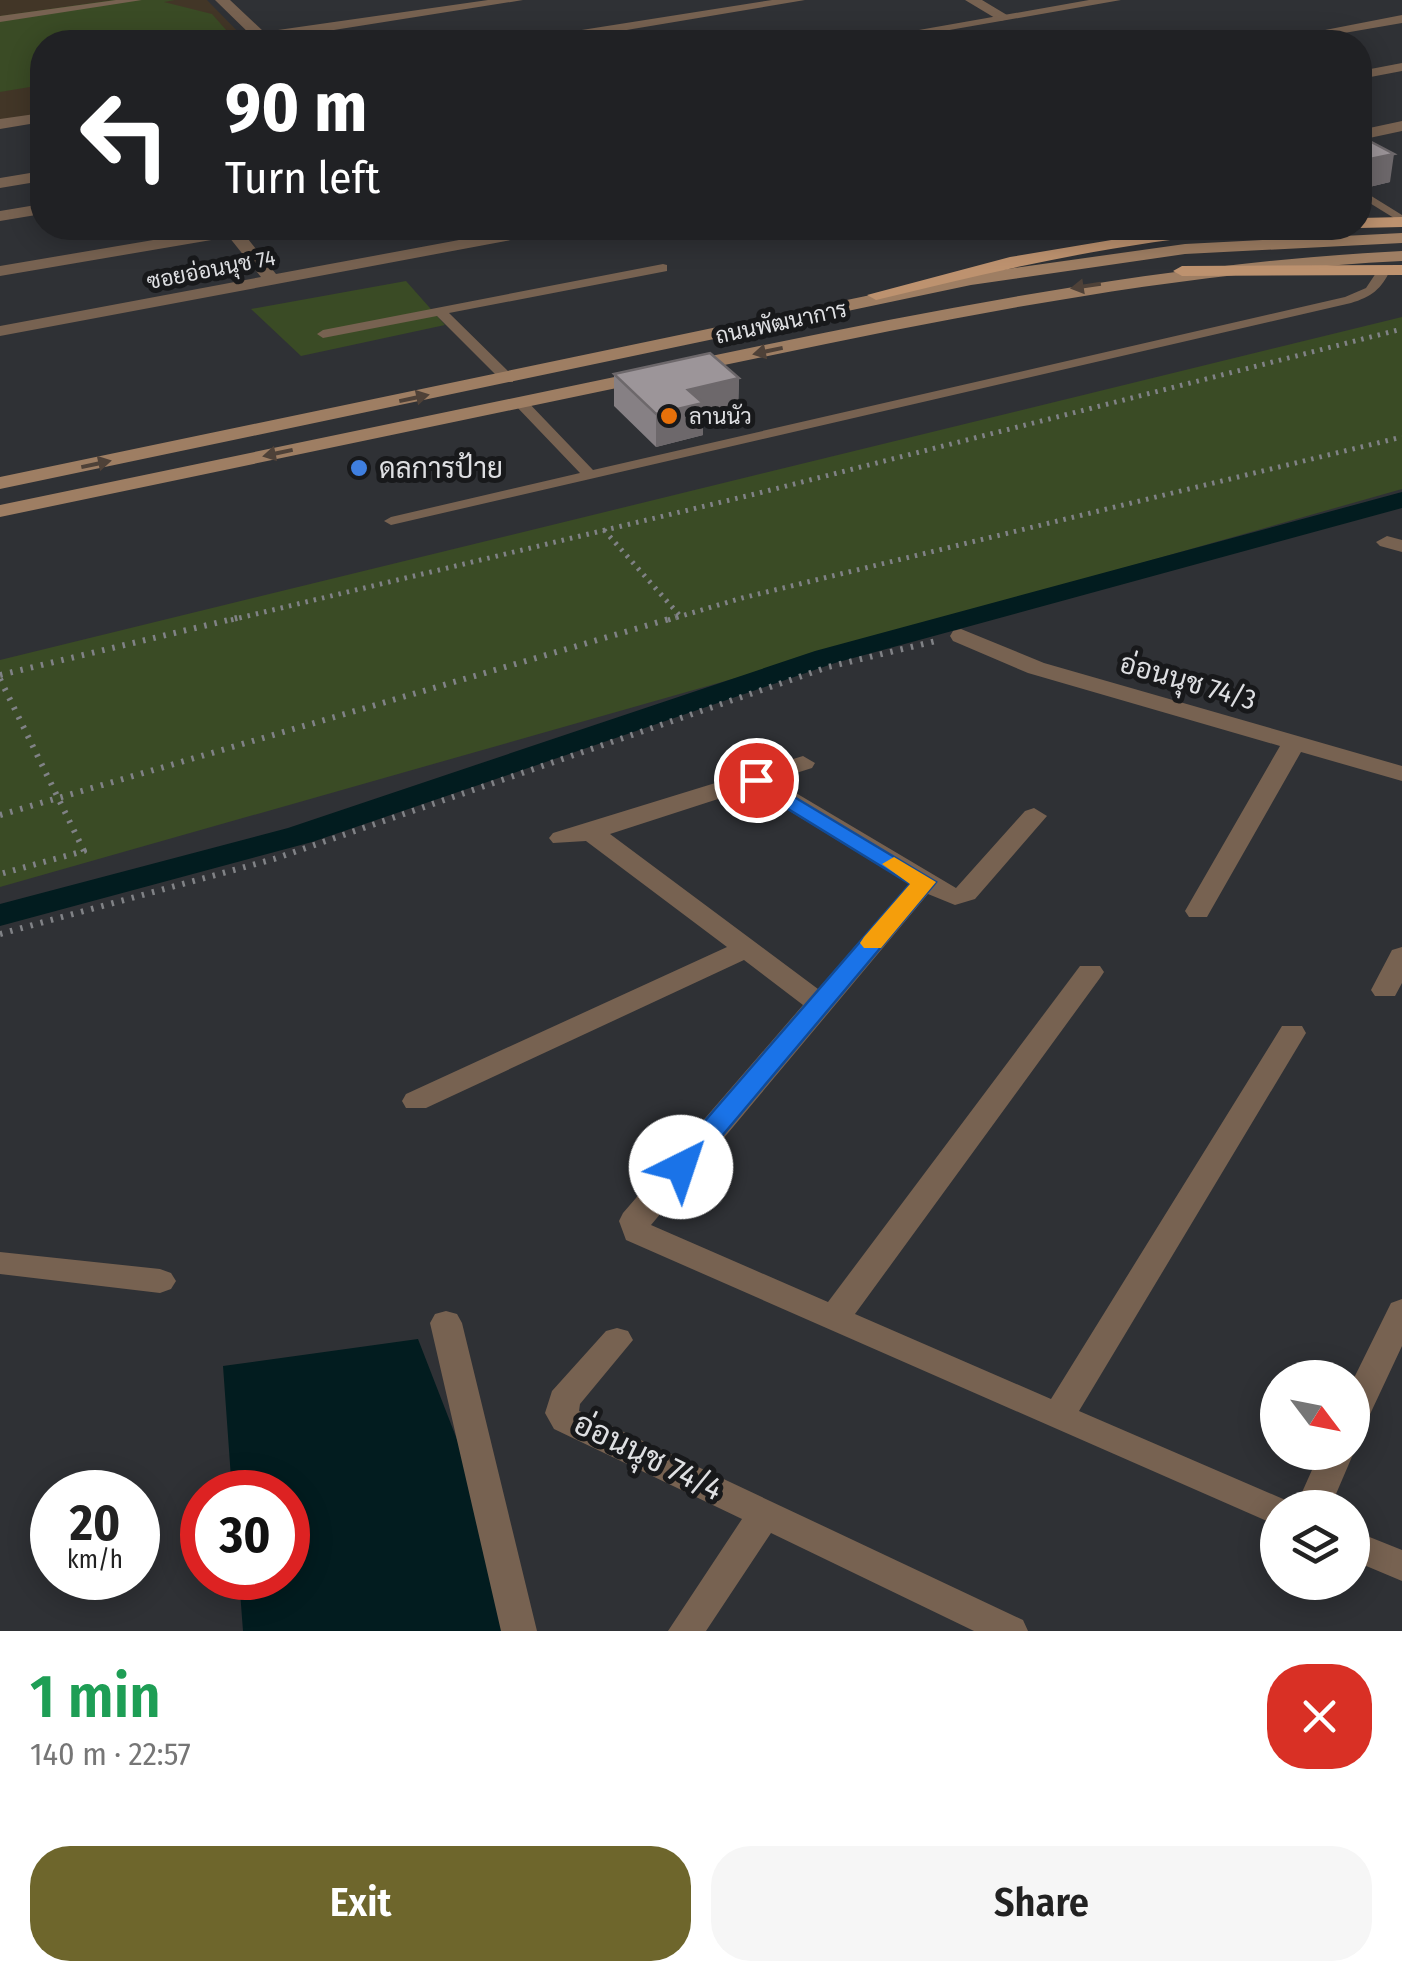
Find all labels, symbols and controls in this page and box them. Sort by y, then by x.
text: 90 m [225,66,367,150]
icon: left [60,70,190,200]
text: Turn left [225,151,380,205]
street label: ซอยอ่อนนุช 74 [145,244,278,297]
one-way arrow [1070,279,1101,295]
street label: ถนนพัฒนาการ [713,295,849,350]
one-way arrow [752,343,783,359]
one-way arrow [399,390,430,405]
place label: ลานนัว [689,403,752,430]
marker: ลานนัว [658,405,680,427]
one-way arrow [262,446,293,461]
place label: ดลการป้าย [379,451,503,485]
one-way arrow [80,455,111,471]
marker: ดลการป้าย [348,457,370,479]
street label: อ่อนนุช 74/3 [1115,645,1260,720]
pin [714,738,799,823]
icon: arrive [729,753,784,808]
position arrow [629,1115,733,1219]
north arrow [1260,1360,1370,1470]
map controls [1260,1360,1370,1600]
street label: อ่อนนุช 74/4 [566,1404,729,1511]
speed limit sign: 30 [180,1470,310,1600]
button: layers [1260,1490,1370,1600]
text: 20 [70,1493,120,1553]
text: km/h [67,1545,123,1575]
text: 1 min [30,1661,161,1733]
button: close [1267,1664,1372,1769]
text: 140 m · 22:57 [30,1735,191,1773]
button: Exit [30,1846,691,1961]
button: Share [711,1846,1372,1961]

